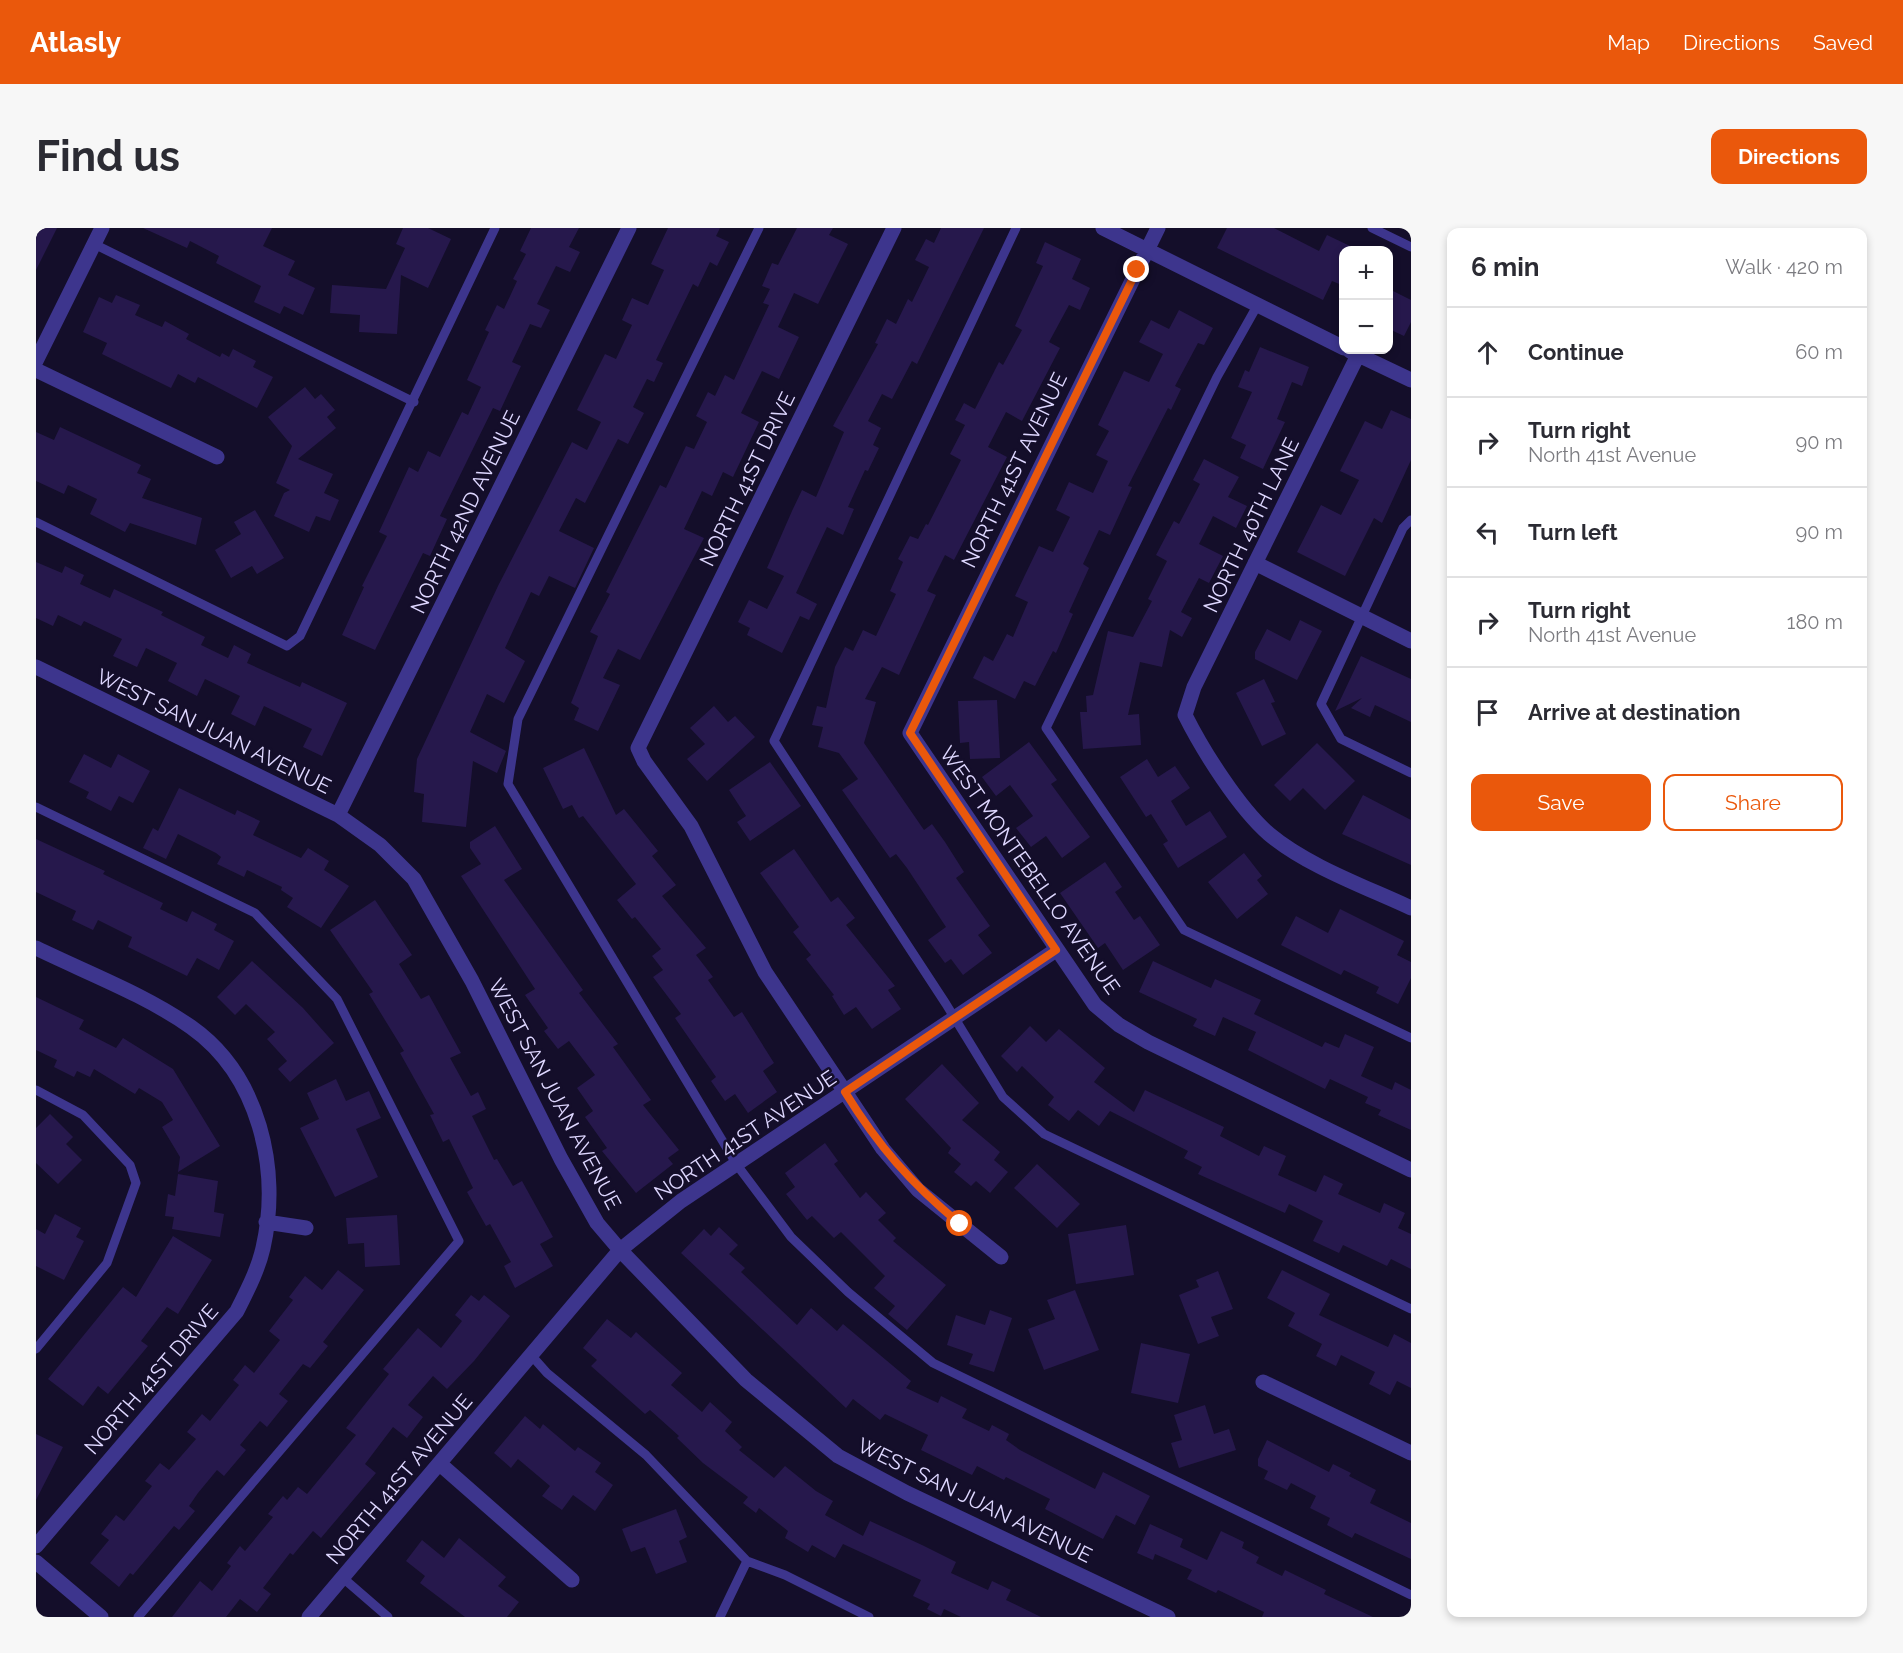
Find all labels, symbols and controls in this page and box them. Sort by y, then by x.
text: Atlasly [30,26,121,59]
text: Map [1607,30,1650,55]
text: Directions [1683,30,1780,55]
text: Saved [1813,30,1873,55]
button: Directions [1711,129,1867,184]
text: Find us [36,132,180,181]
map controls [1339,246,1393,354]
button: + [1339,246,1393,300]
text: 6 min [1471,252,1540,282]
text: Walk · 420 m [1725,255,1843,279]
route end [1123,256,1149,282]
button: − [1339,300,1393,354]
icon: ahead [1471,336,1504,369]
text: Continue [1528,339,1624,365]
text: 60 m [1795,340,1843,364]
street label: NORTH 41ST AVENUE [956,368,1072,572]
street label: NORTH 41ST DRIVE [694,388,800,570]
street label: NORTH 42ND AVENUE [405,407,525,617]
text: Turn right [1528,417,1631,443]
icon: right [1471,426,1504,459]
text: 90 m [1796,430,1843,454]
street label: NORTH 40TH LANE [1198,434,1304,616]
text: North 41st Avenue [1528,443,1696,467]
icon: left [1471,516,1504,549]
text: Turn left [1528,519,1618,545]
text: 90 m [1796,520,1843,544]
text: Turn right [1528,597,1631,623]
icon: right [1471,606,1504,639]
text: 180 m [1787,610,1843,634]
text: North 41st Avenue [1528,623,1696,647]
street label: WEST SAN JUAN AVENUE [93,663,335,799]
icon: arrive [1471,696,1504,729]
text: Arrive at destination [1528,699,1741,725]
street label: WEST MONTEBELLO AVENUE [935,741,1125,999]
button: Save [1471,774,1651,831]
button: Share [1663,774,1843,831]
street label: WEST SAN JUAN AVENUE [483,974,627,1214]
street label: NORTH 41ST AVENUE [649,1065,841,1205]
route start [946,1210,972,1236]
street label: NORTH 41ST DRIVE [79,1299,223,1459]
street label: NORTH 41ST AVENUE [321,1389,477,1569]
street label: WEST SAN JUAN AVENUE [854,1432,1096,1568]

